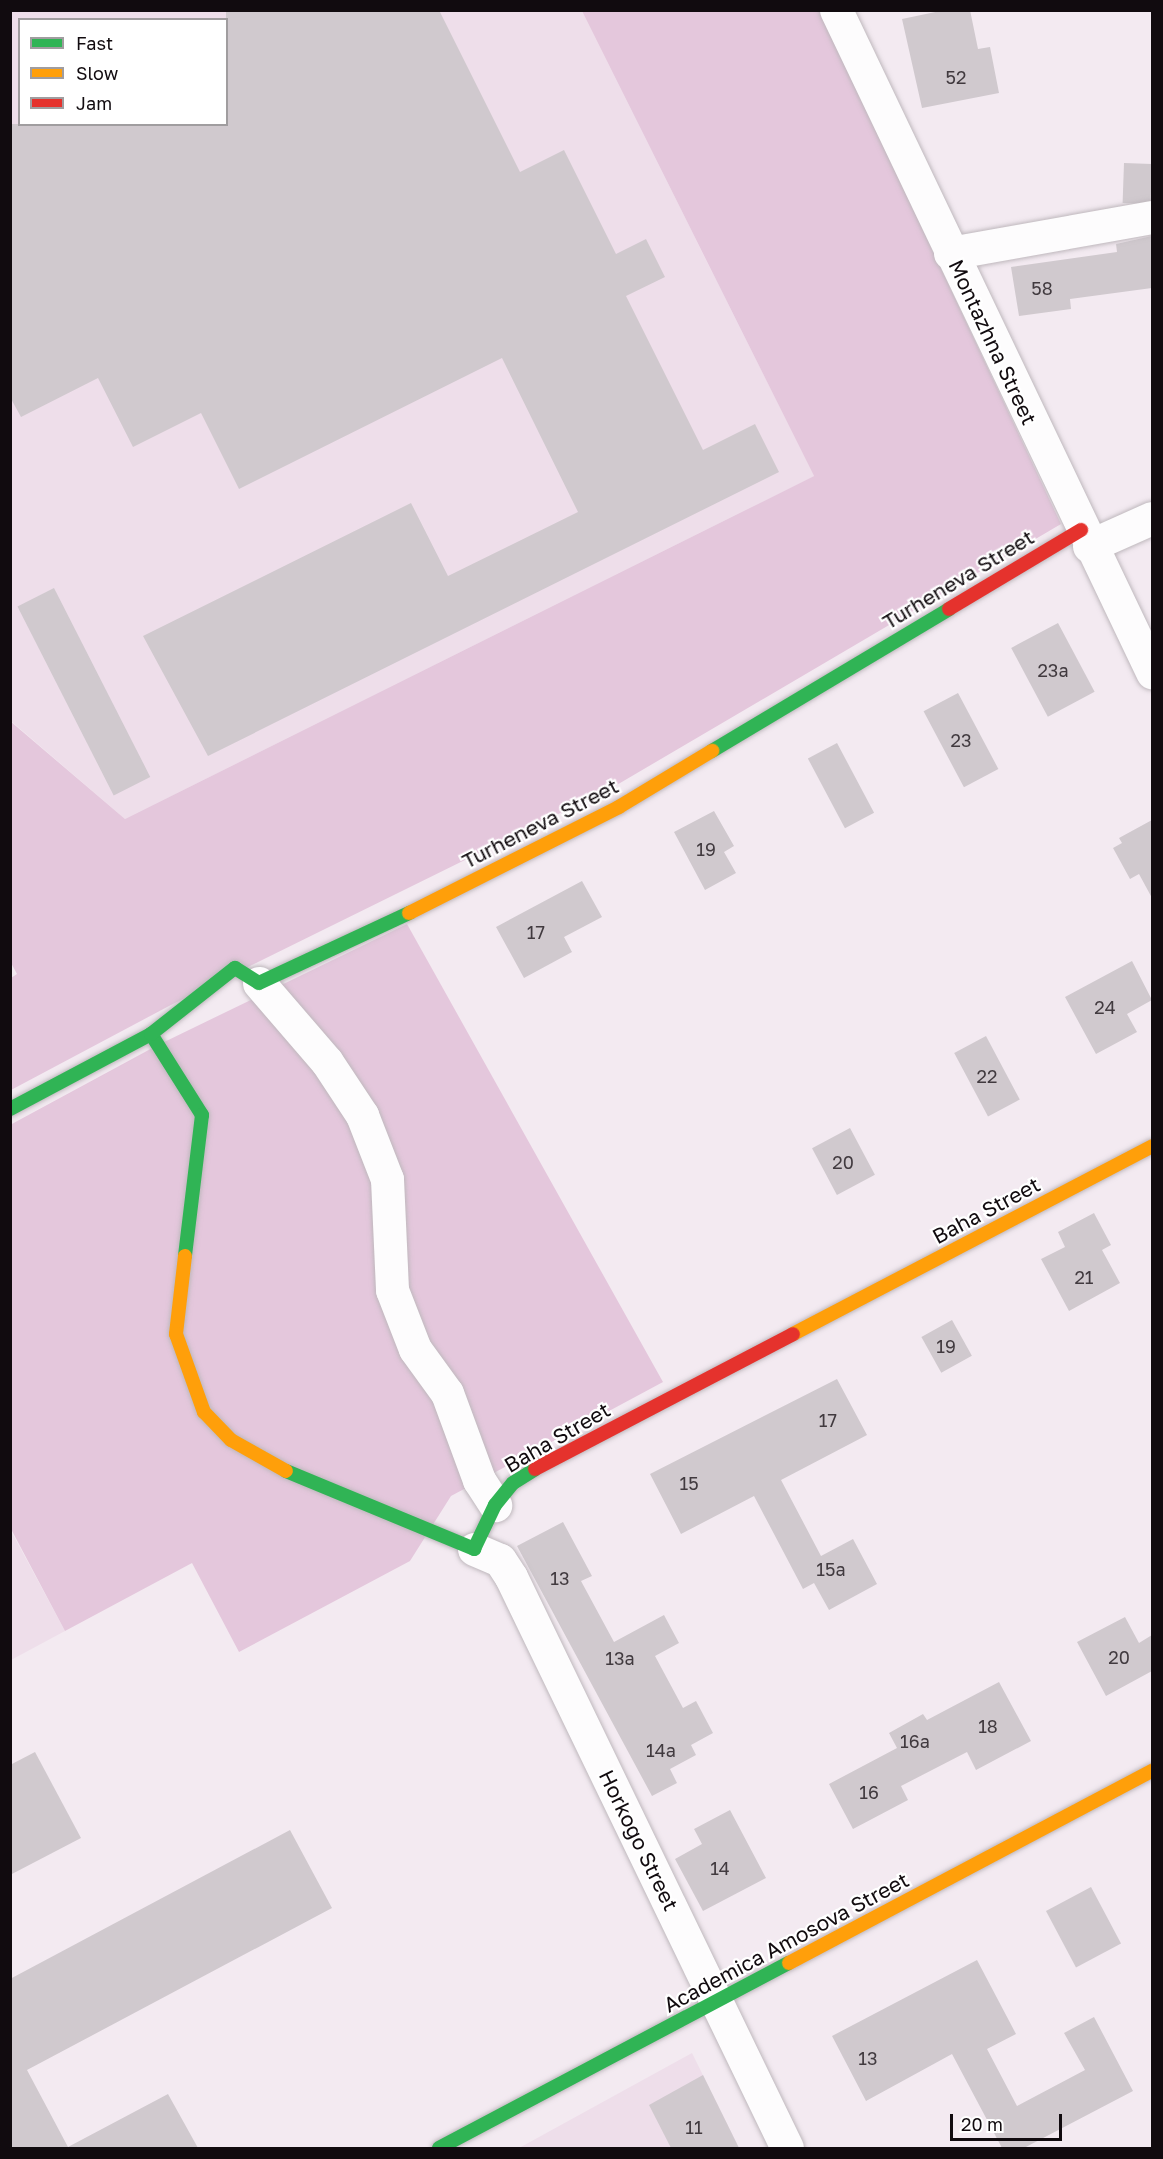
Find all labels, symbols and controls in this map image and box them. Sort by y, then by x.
legend [18,18,228,126]
text: Fast [76,32,113,54]
text: Slow [76,62,118,84]
house number: 52 [946,66,966,88]
text: Jam [76,92,112,114]
street label: Montazhna Street [944,255,1042,429]
house number: 58 [1031,277,1053,299]
street label: Turheneva Street [878,524,1038,634]
house number: 23а [1037,659,1069,681]
house number: 23 [951,729,971,751]
street label: Turheneva Street [458,773,622,873]
house number: 19 [696,838,716,860]
house number: 17 [527,921,545,943]
house number: 24 [1094,996,1116,1018]
house number: 22 [977,1065,997,1087]
house number: 20 [832,1151,854,1173]
street label: Baha Street [928,1171,1044,1249]
house number: 21 [1074,1266,1094,1288]
house number: 19 [936,1335,956,1357]
street label: Baha Street [500,1397,614,1477]
house number: 17 [819,1409,837,1431]
house number: 15 [679,1472,699,1494]
house number: 15а [816,1558,846,1580]
house number: 13 [550,1567,570,1589]
house number: 20 [1108,1646,1130,1668]
house number: 13а [605,1647,635,1669]
house number: 18 [978,1715,998,1737]
house number: 16а [900,1730,930,1752]
house number: 14а [646,1739,676,1761]
street label: Horkogo Street [594,1765,684,1915]
house number: 16 [859,1781,879,1803]
house number: 14 [710,1857,730,1879]
street label: Academica Amosova Street [659,1867,913,2017]
house number: 13 [858,2047,878,2069]
scale bar [953,2102,1066,2140]
text: 20 m [961,2113,1003,2135]
house number: 11 [685,2116,703,2138]

